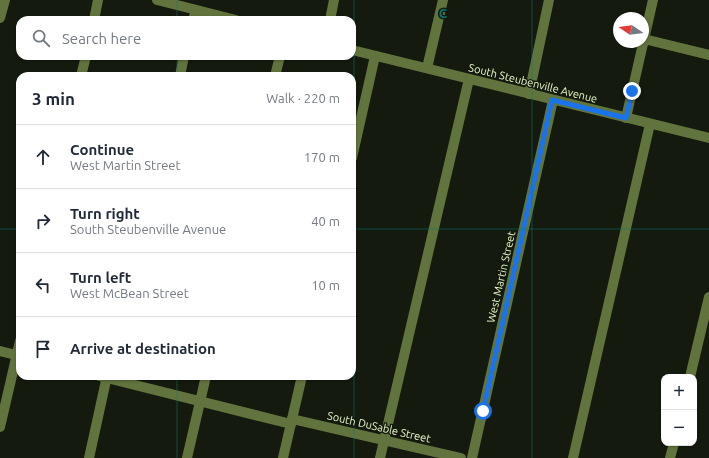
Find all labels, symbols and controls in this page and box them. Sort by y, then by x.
text: C [439,6,448,20]
north arrow [613,12,649,48]
search box [16,16,356,60]
icon: search [30,27,52,49]
text: Search here [62,30,141,47]
street label: South Steubenville Avenue [467,61,599,105]
route end [623,82,641,100]
text: 3 min [32,89,75,108]
text: Walk · 220 m [266,91,340,105]
text: Continue [70,141,134,158]
icon: ahead [32,146,54,168]
text: 170 m [304,150,340,164]
text: West Martin Street [70,158,181,172]
text: Turn right [70,205,140,222]
icon: right [32,210,54,232]
text: 40 m [311,214,340,228]
text: South Steubenville Avenue [70,222,226,236]
street label: West Martin Street [485,229,518,324]
text: Turn left [70,269,131,286]
icon: left [32,274,54,296]
text: 10 m [311,278,340,292]
text: West McBean Street [70,286,189,300]
icon: arrive [32,338,54,360]
text: Arrive at destination [70,340,216,357]
map controls [661,374,697,446]
button: + [661,374,697,410]
route start [474,402,492,420]
street label: South DuSable Street [326,409,433,445]
button: − [661,410,697,446]

